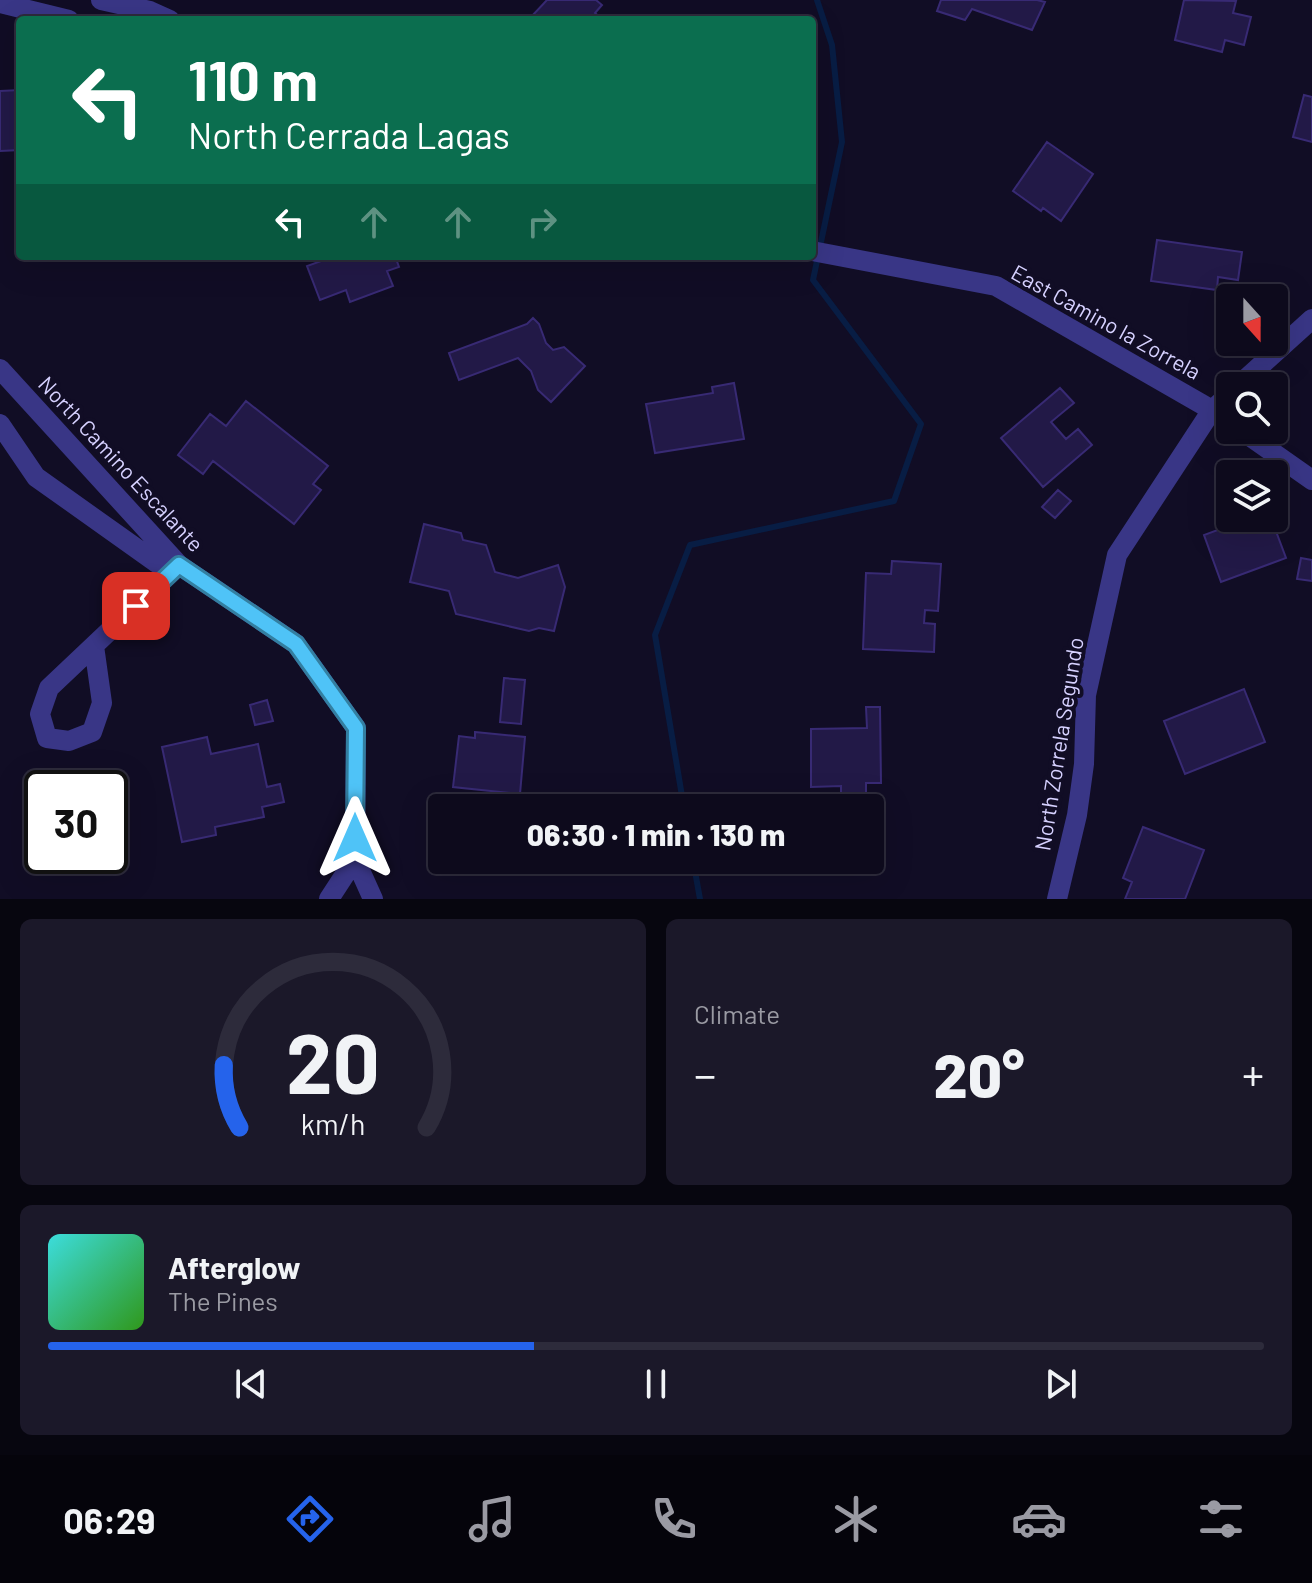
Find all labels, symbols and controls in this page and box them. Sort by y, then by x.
text: 110 m [188,45,318,112]
icon: left [56,48,160,152]
text: North Cerrada Lagas [188,113,510,156]
icon: left [268,200,312,244]
icon: ahead [352,200,396,244]
icon: ahead [436,200,480,244]
icon: right [520,200,564,244]
street label: East Camino la Zorrela [1007,258,1206,384]
north arrow [1216,284,1288,356]
map controls [1216,284,1288,532]
street label: North Camino Escalante [34,370,210,556]
button: search [1216,372,1288,444]
button: layers [1216,460,1288,532]
pin [102,572,170,640]
icon: arrive [114,584,158,628]
street label: North Zorrela Segundo [1028,635,1088,852]
speed limit sign: 30 [24,770,128,874]
position arrow [313,796,397,880]
text: 06:30 · 1 min · 130 m [527,816,785,852]
text: Climate [694,998,780,1029]
text: 20 [286,1011,380,1111]
text: 20° [934,1038,1024,1110]
text: − [694,1047,716,1100]
text: + [1242,1047,1264,1100]
text: km/h [301,1106,365,1141]
text: Afterglow [168,1249,301,1285]
text: The Pines [168,1285,278,1316]
icon: previous [229,1362,273,1406]
icon: pause [634,1362,678,1406]
icon: next [1039,1362,1083,1406]
icon: directions [282,1491,338,1547]
icon: music [464,1491,520,1547]
icon: phone [646,1491,702,1547]
icon: climate [828,1491,884,1547]
icon: car [1011,1491,1067,1547]
icon: filters [1193,1491,1249,1547]
text: 06:29 [63,1498,155,1541]

